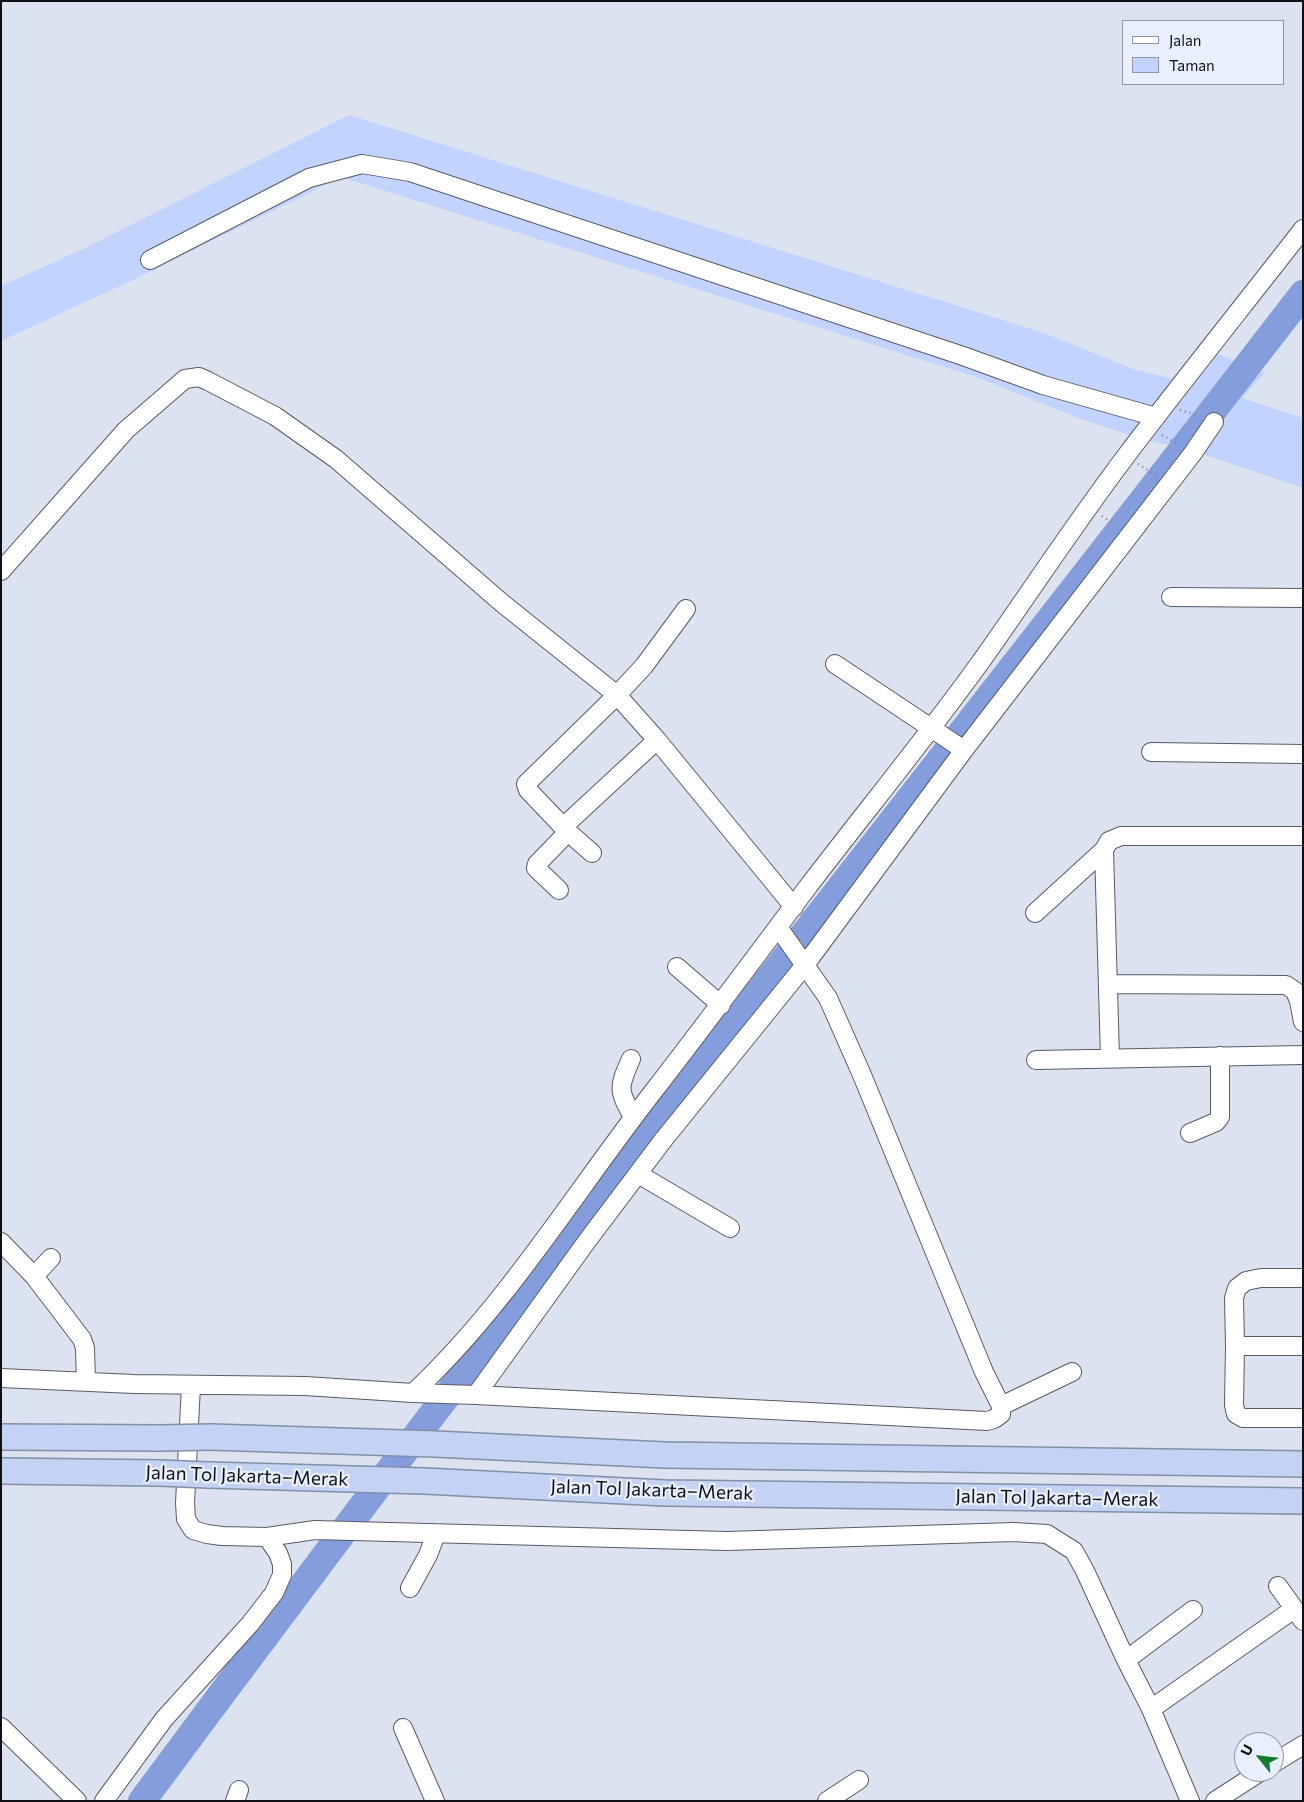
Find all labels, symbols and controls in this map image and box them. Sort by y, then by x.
legend [1122,20,1284,85]
text: Jalan [1169,31,1201,49]
text: Taman [1169,56,1215,74]
street label: Jalan Tol Jakarta–Merak [145,1461,349,1491]
street label: Jalan Tol Jakarta–Merak [550,1475,754,1505]
street label: Jalan Tol Jakarta–Merak [955,1485,1159,1511]
north arrow [1234,1732,1284,1782]
text: U [1236,1741,1256,1759]

